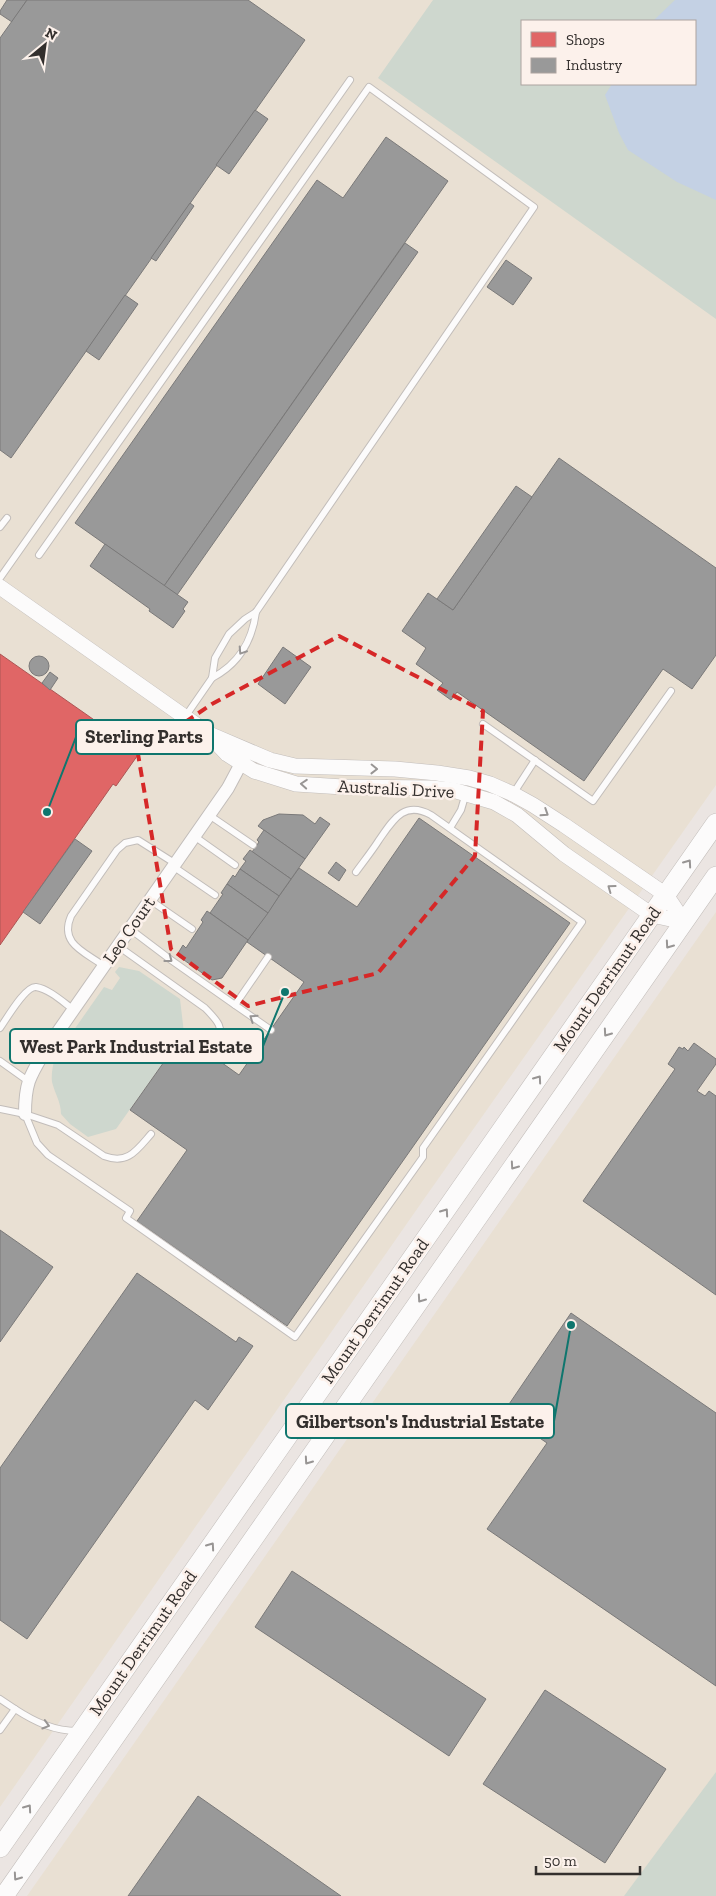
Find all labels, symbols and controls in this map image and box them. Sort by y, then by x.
north arrow [20,20,70,70]
legend [521,20,696,85]
text: N [42,24,60,44]
text: Shops [566,31,605,49]
text: Industry [566,56,623,74]
one-way arrow [239,645,248,654]
callout: Sterling Parts [76,720,213,754]
text: Sterling Parts [85,725,203,748]
one-way arrow [370,764,378,774]
street label: Australis Drive [337,775,455,803]
one-way arrow [300,779,308,790]
one-way arrow [539,807,549,816]
one-way arrow [682,859,691,869]
one-way arrow [608,885,617,894]
street label: Leo Court [98,892,160,968]
street label: Mount Derrimut Road [549,902,665,1056]
one-way arrow [666,939,674,948]
one-way arrow [163,953,172,961]
one-way arrow [249,1015,259,1024]
one-way arrow [604,1027,613,1037]
callout: West Park Industrial Estate [10,1029,263,1063]
text: West Park Industrial Estate [20,1035,252,1058]
one-way arrow [532,1075,541,1085]
one-way arrow [511,1160,520,1170]
one-way arrow [439,1208,448,1218]
street label: Mount Derrimut Road [317,1234,433,1388]
one-way arrow [418,1293,427,1303]
callout: Gilbertson's Industrial Estate [286,1404,554,1438]
text: Gilbertson's Industrial Estate [296,1410,544,1433]
one-way arrow [305,1455,314,1465]
one-way arrow [205,1542,214,1552]
street label: Mount Derrimut Road [85,1566,201,1720]
one-way arrow [42,1720,50,1730]
one-way arrow [22,1804,31,1814]
scale bar [536,1844,640,1876]
text: 50 m [544,1852,577,1870]
one-way arrow [14,1871,23,1881]

